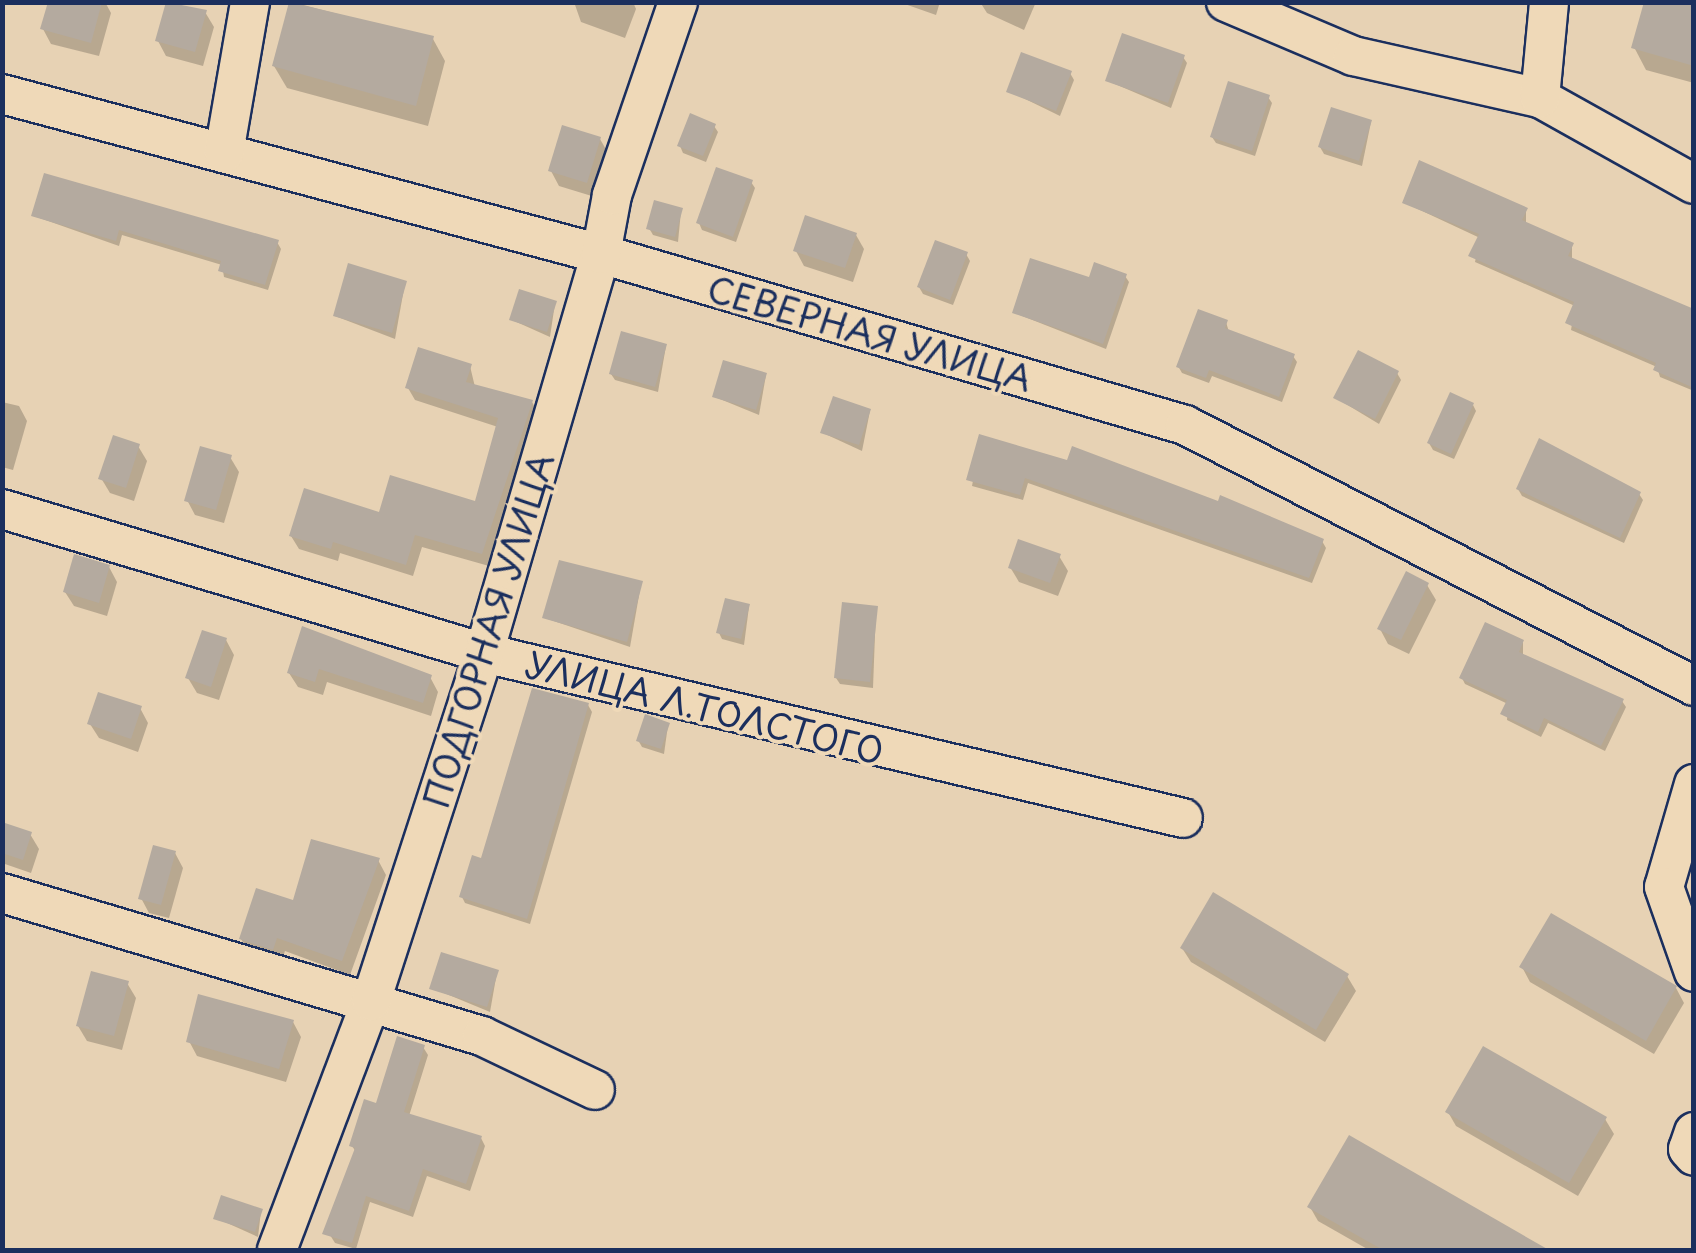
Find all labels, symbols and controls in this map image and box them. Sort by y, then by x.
street label: СЕВЕРНАЯ УЛИЦА [703,267,1037,399]
street label: ПОДГОРНАЯ УЛИЦА [414,448,562,812]
street label: УЛИЦА Л.ТОЛСТОГО [521,642,889,772]

